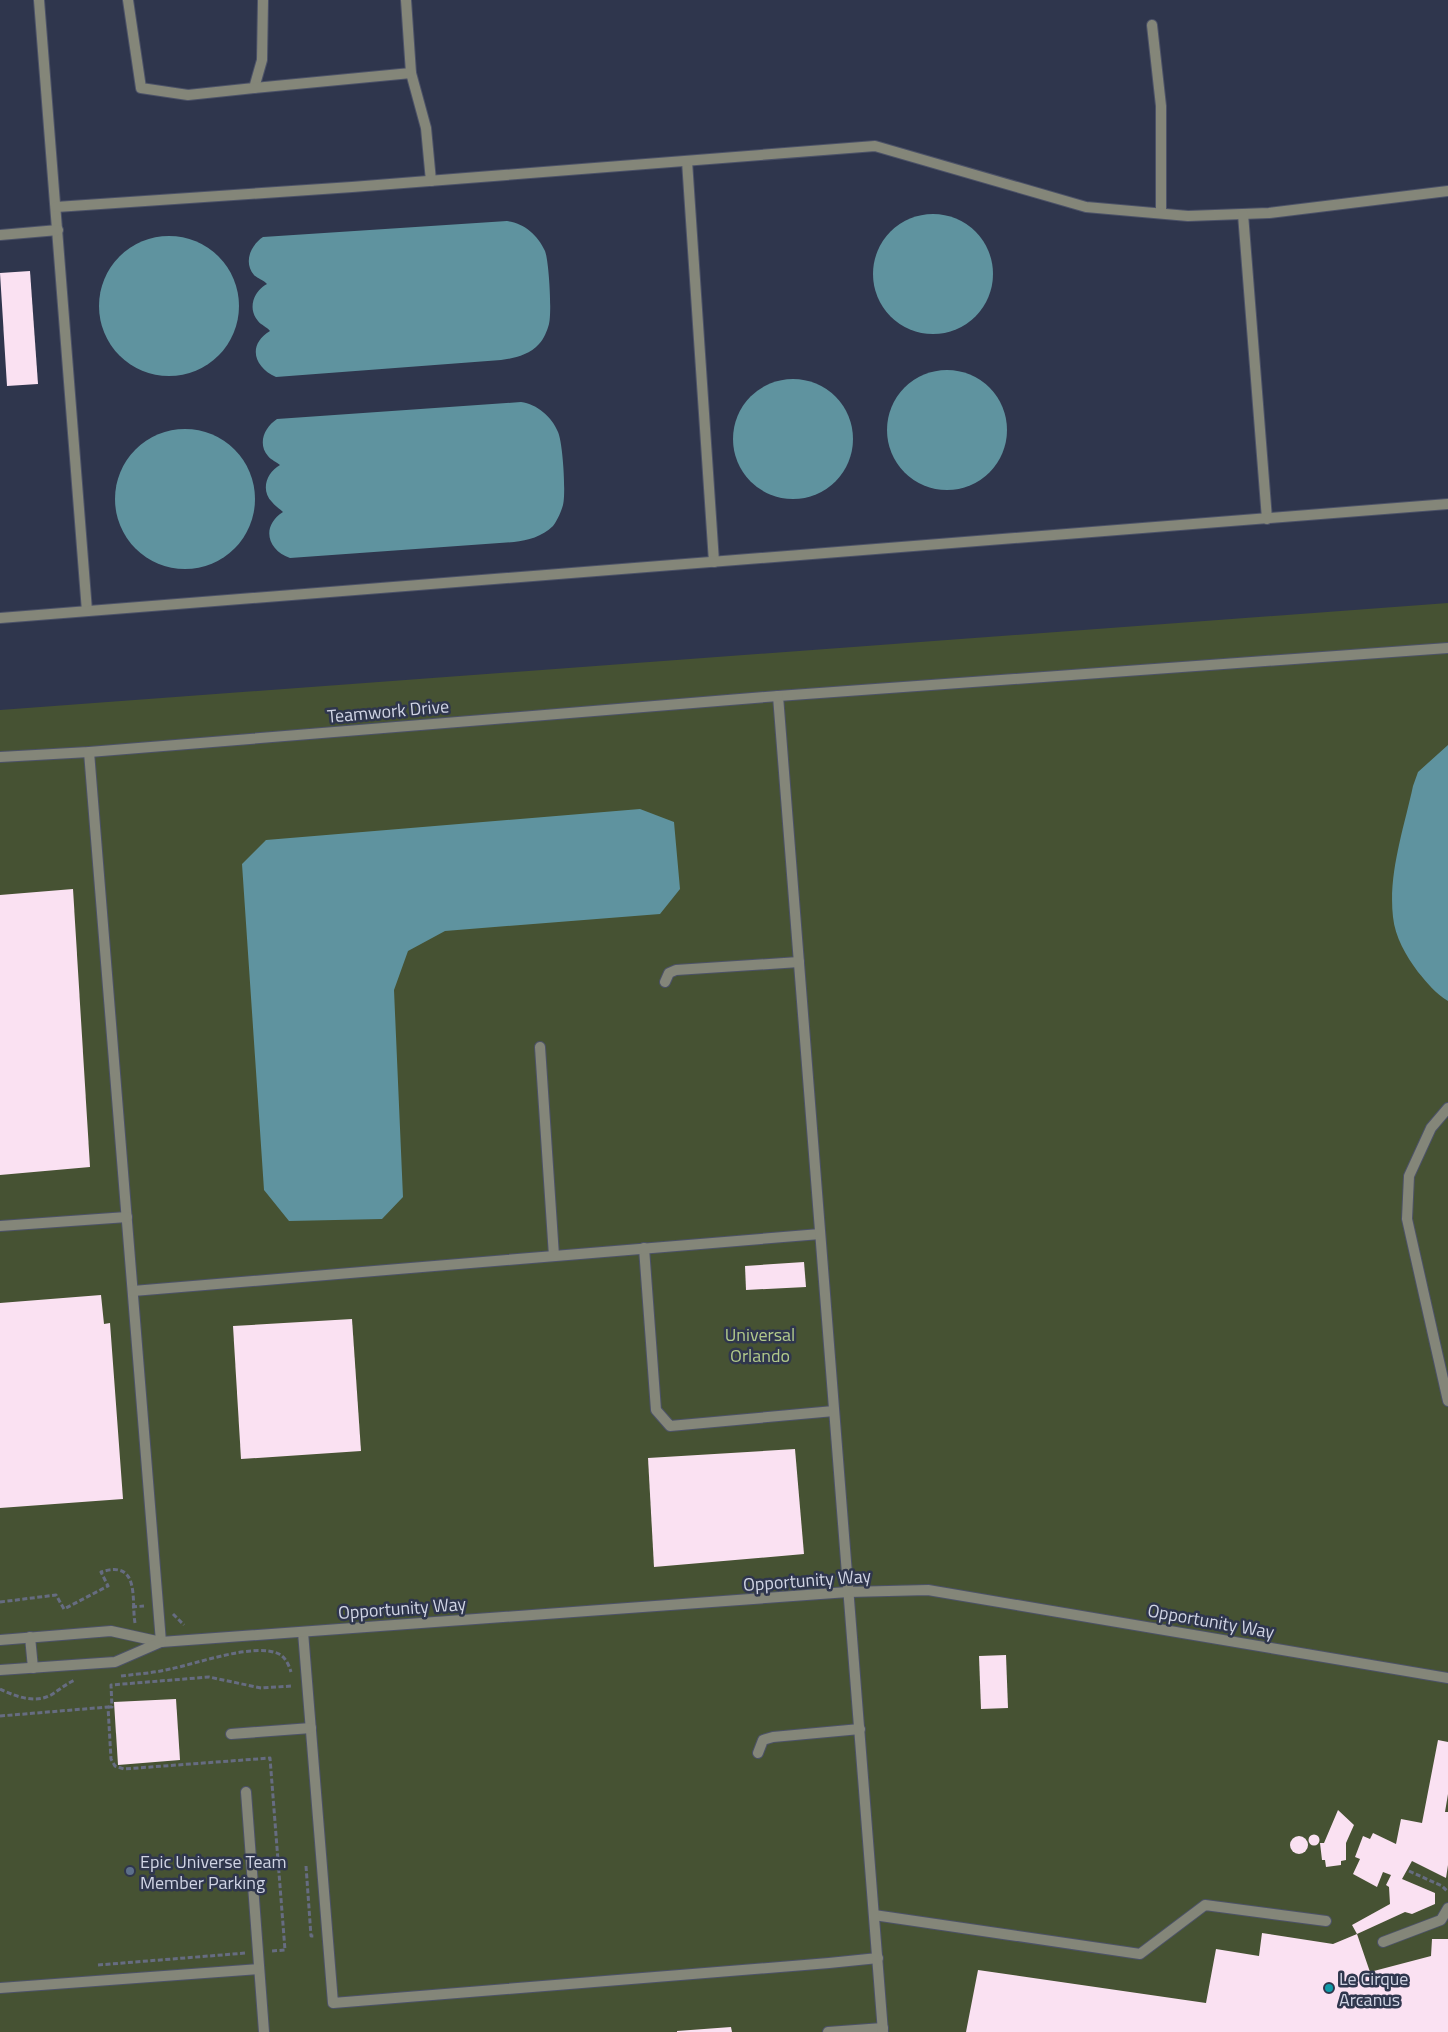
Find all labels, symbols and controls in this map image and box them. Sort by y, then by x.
street label: Teamwork Drive [326,692,450,730]
park label: Universal Orlando [725,1321,795,1369]
street label: Opportunity Way [742,1562,872,1598]
street label: Opportunity Way [337,1590,467,1626]
street label: Opportunity Way [1145,1597,1277,1645]
place label: Epic Universe Team Member Parking [140,1848,287,1896]
marker: Epic Universe Team Member Parking [124,1865,136,1877]
place label: Le Cirque Arcanus [1339,1965,1408,2013]
marker: Le Cirque Arcanus [1323,1982,1335,1994]

